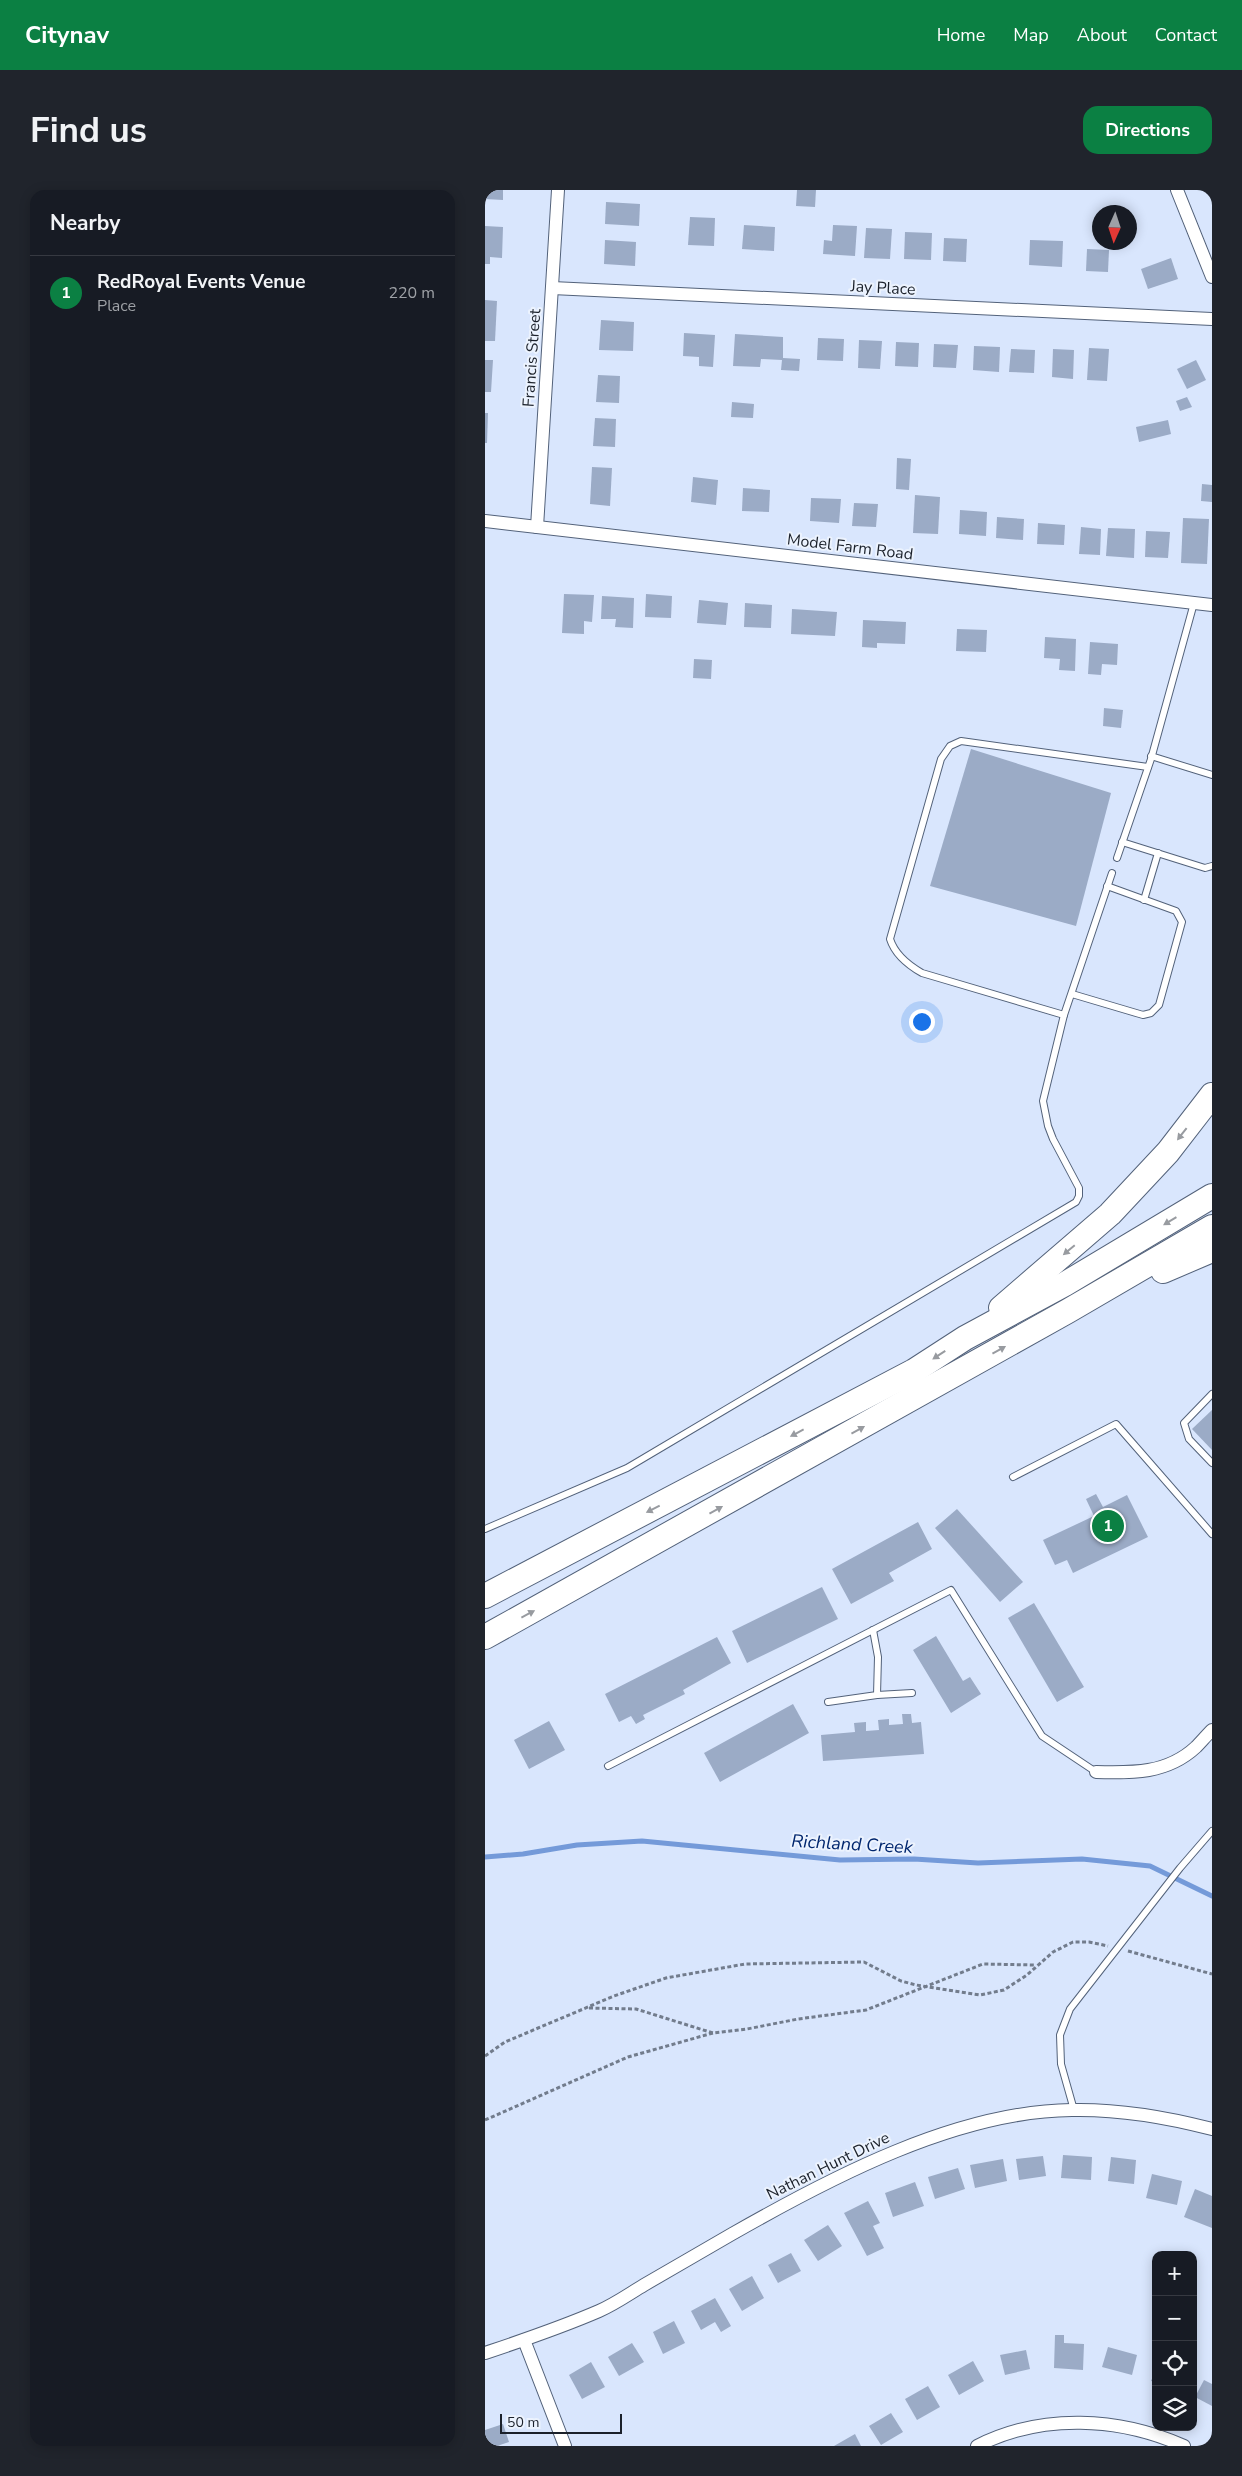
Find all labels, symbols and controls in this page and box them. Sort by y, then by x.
text: Citynav [25,19,109,51]
text: Home [937,23,985,47]
text: Map [1013,23,1049,47]
text: About [1077,23,1127,47]
text: Contact [1155,23,1217,47]
button: Directions [1083,106,1212,154]
text: Find us [30,107,147,154]
north arrow [1092,205,1137,250]
text: Nearby [50,209,120,237]
text: RedRoyal Events Venue [97,269,306,295]
street label: Jay Place [849,275,916,301]
text: 1 [61,282,71,304]
text: 220 m [388,282,435,304]
text: Place [97,295,136,317]
street label: Francis Street [518,308,546,408]
street label: Model Farm Road [786,528,914,566]
your location [909,1009,935,1035]
one-way arrow [1177,1127,1188,1140]
one-way arrow [1164,1216,1177,1225]
one-way arrow [1063,1244,1076,1255]
one-way arrow [992,1346,1007,1354]
one-way arrow [932,1350,946,1360]
one-way arrow [850,1426,865,1434]
one-way arrow [790,1429,804,1438]
one-way arrow [646,1505,660,1513]
one-way arrow [709,1505,723,1514]
pin: 1 [1092,1507,1124,1545]
one-way arrow [521,1610,535,1618]
water label: Richland Creek [791,1829,914,1859]
street label: Nathan Hunt Drive [763,2127,893,2205]
map controls [1152,2251,1197,2431]
button: + [1152,2251,1197,2296]
button: − [1152,2296,1197,2341]
button: locate [1152,2341,1197,2386]
button: layers [1152,2386,1197,2431]
scale bar [500,2411,623,2434]
text: 50 m [507,2413,539,2432]

